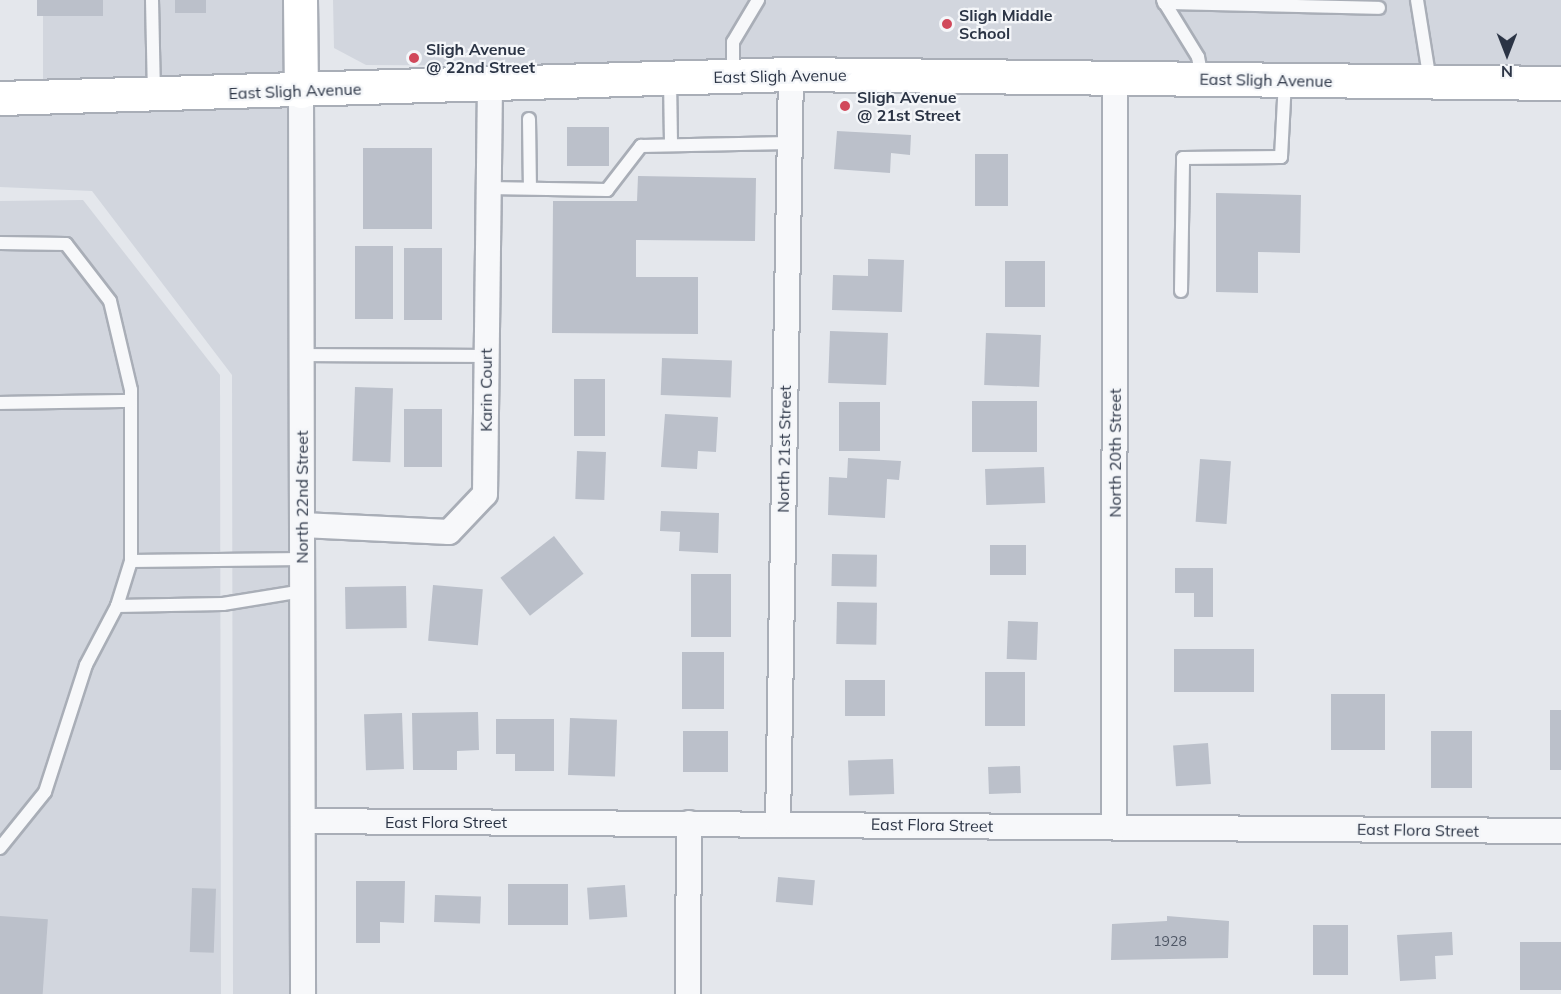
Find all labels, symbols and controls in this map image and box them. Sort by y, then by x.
place label: Sligh Middle School [959,5,1053,43]
marker: Sligh Middle School [940,17,954,31]
north arrow [1477,24,1537,84]
place label: Sligh Avenue @ 22nd Street [426,39,535,77]
marker: Sligh Avenue @ 22nd Street [407,51,421,65]
text: N [1501,62,1513,82]
street label: East Sligh Avenue [713,65,847,87]
street label: East Sligh Avenue [1199,69,1333,91]
street label: East Sligh Avenue [228,79,362,103]
place label: Sligh Avenue @ 21st Street [857,87,960,125]
marker: Sligh Avenue @ 21st Street [838,99,852,113]
street label: Karin Court [476,348,496,432]
street label: North 21st Street [773,385,795,513]
street label: North 20th Street [1105,388,1125,518]
street label: North 22nd Street [292,430,312,564]
street label: East Flora Street [385,812,507,832]
street label: East Flora Street [871,814,993,836]
street label: East Flora Street [1357,819,1479,841]
house number: 1928 [1153,933,1187,949]

